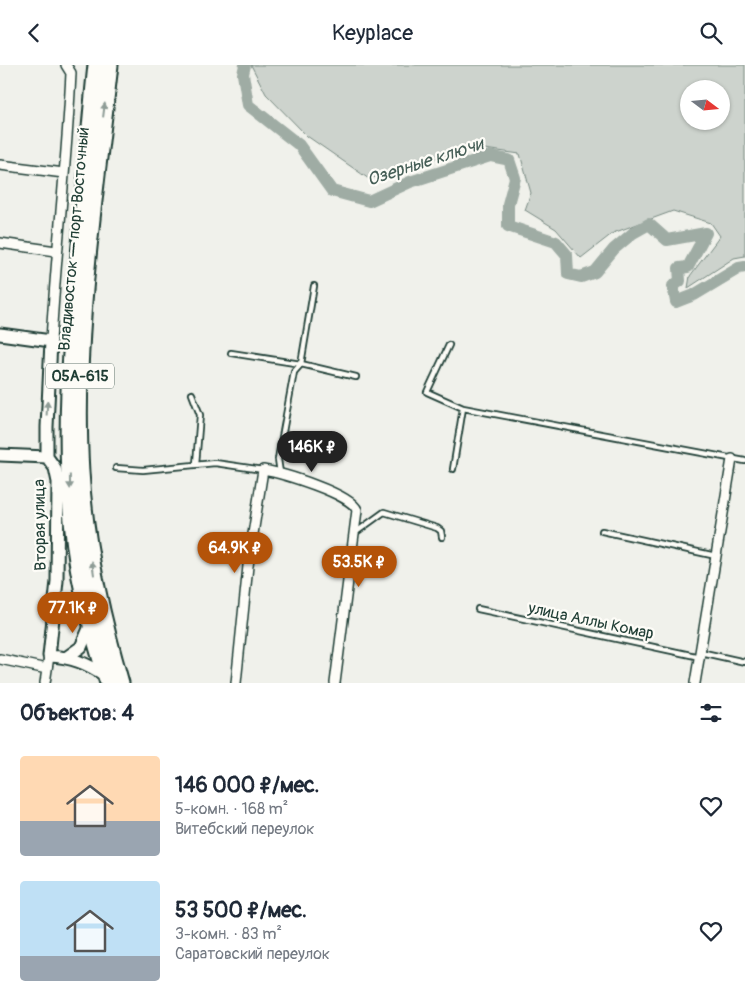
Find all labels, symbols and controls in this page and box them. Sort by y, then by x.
icon: back [20,19,48,47]
text: Keyplace [332,19,413,47]
icon: search [697,19,725,47]
north arrow [680,80,730,130]
map controls [680,80,730,130]
one-way arrow [100,102,108,118]
street label: Владивосток — порт Восточный [54,126,94,352]
water label: Озерные ключи [364,132,488,192]
road number: 05А-615 [46,363,114,389]
one-way arrow [44,400,52,416]
pin: 146K ₽ [271,431,353,473]
text: 146K ₽ [288,437,336,457]
one-way arrow [66,474,74,490]
street label: Вторая улица [29,479,51,571]
pin: 64.9K ₽ [189,531,281,574]
text: 64.9K ₽ [208,538,262,558]
pin: 53.5K ₽ [313,545,405,588]
text: 53.5K ₽ [333,552,385,572]
one-way arrow [88,560,96,576]
pin: 77.1K ₽ [27,591,119,634]
text: 77.1K ₽ [48,598,98,618]
street label: улица Аллы Комар [526,598,655,644]
icon: filters [697,699,725,727]
text: Объектов: 4 [20,700,134,727]
text: 146 000 ₽/мес. [175,772,319,799]
icon: home [60,776,120,836]
icon: heart [697,792,725,820]
text: 5-комн. · 168 m² [175,799,288,819]
text: Витебский переулок [175,819,315,839]
text: 53 500 ₽/мес. [175,897,307,924]
icon: home [60,901,120,961]
icon: heart [697,917,725,945]
text: 3-комн. · 83 m² [175,924,282,944]
text: Саратовский переулок [175,944,330,964]

